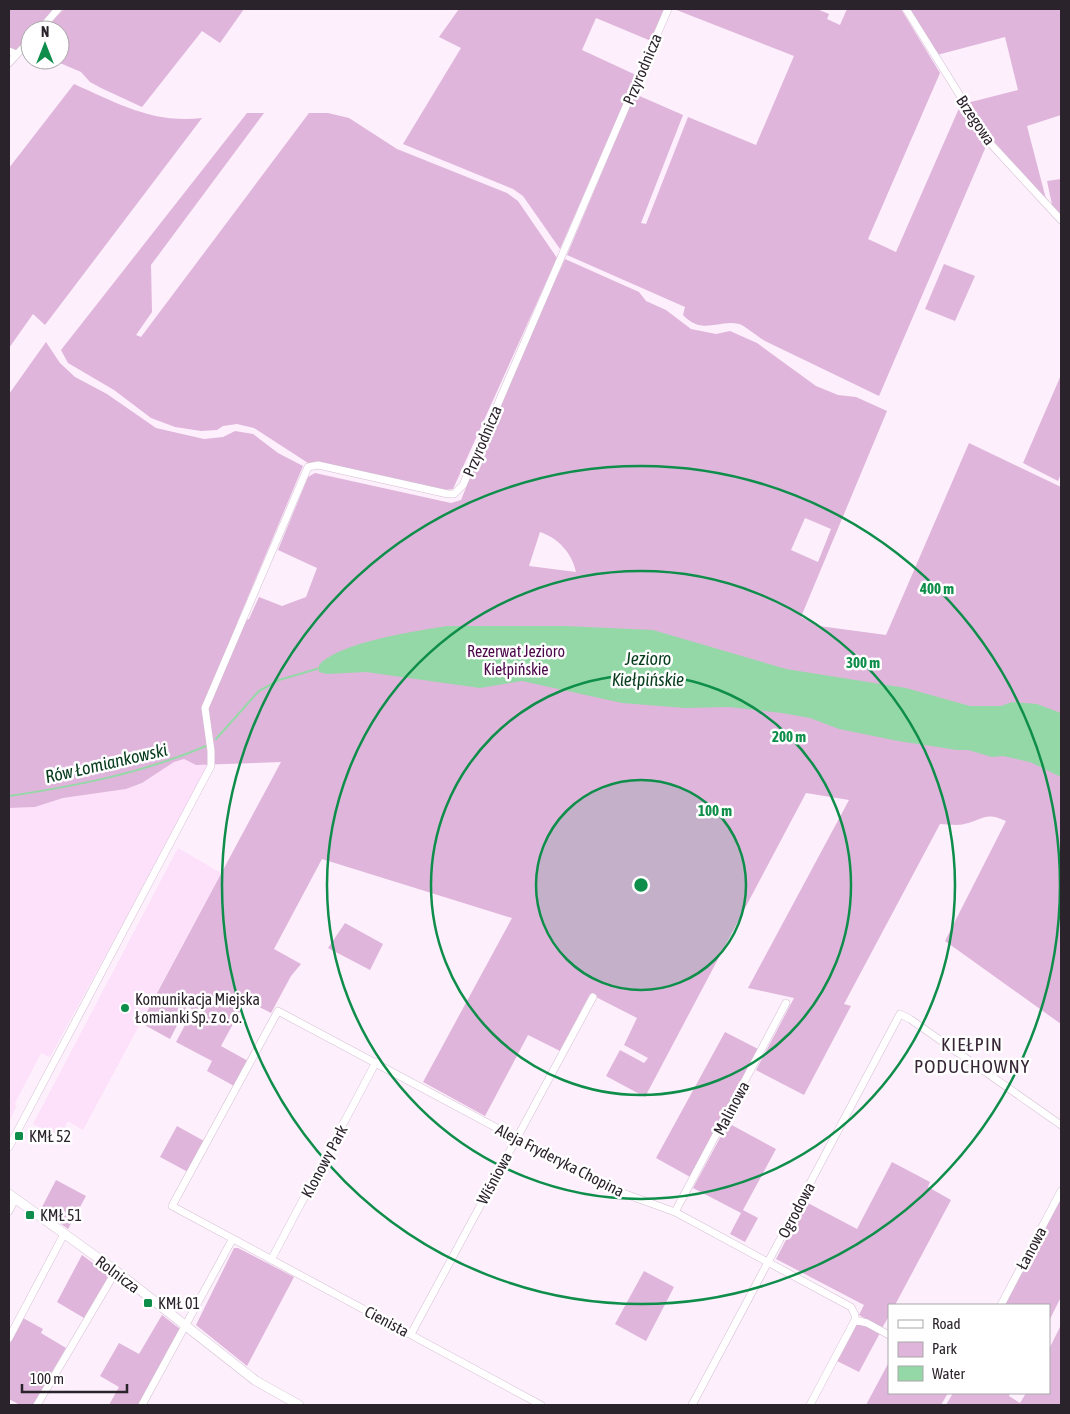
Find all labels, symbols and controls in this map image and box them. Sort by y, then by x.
north arrow [20,20,70,70]
text: N [41,24,49,40]
street label: Przyrodnicza [619,31,666,108]
street label: Brzegowa [952,92,999,149]
street label: Przyrodnicza [459,403,506,480]
text: 400 m [919,580,954,597]
park label: Rezerwat Jezioro Kiełpińskie [467,642,565,679]
water label: Jezioro Kiełpińskie [612,648,684,690]
text: 300 m [846,654,880,671]
text: 200 m [772,728,806,745]
water label: Rów Łomiankowski [43,739,169,787]
text: 100 m [698,802,732,819]
centre of rings [632,876,650,894]
place label: Komunikacja Miejska Łomianki Sp. z o. o. [135,990,260,1027]
marker: Komunikacja Miejska Łomianki Sp. z o. o. [119,1002,131,1014]
district label: KIEŁPIN PODUCHOWNY [914,1033,1030,1077]
street label: Malinowa [709,1078,753,1138]
street label: Aleja Fryderyka Chopina [492,1120,627,1201]
street label: Klonowy Park [297,1122,352,1201]
place label: KMŁ 52 [29,1127,71,1145]
marker: KMŁ 52 [13,1130,25,1142]
street label: Wiśniowa [473,1149,515,1207]
street label: Ogrodowa [774,1179,819,1241]
place label: KMŁ 51 [40,1206,82,1224]
marker: KMŁ 51 [24,1209,36,1221]
street label: Łanowa [1012,1224,1050,1272]
street label: Rolnicza [92,1252,144,1296]
place label: KMŁ 01 [158,1294,200,1312]
marker: KMŁ 01 [142,1297,154,1309]
street label: Cienista [362,1302,412,1340]
legend [888,1304,1050,1394]
text: Road [932,1315,961,1332]
text: Park [932,1340,957,1357]
scale bar [22,1362,128,1394]
text: Water [932,1365,965,1382]
text: 100 m [30,1370,64,1387]

